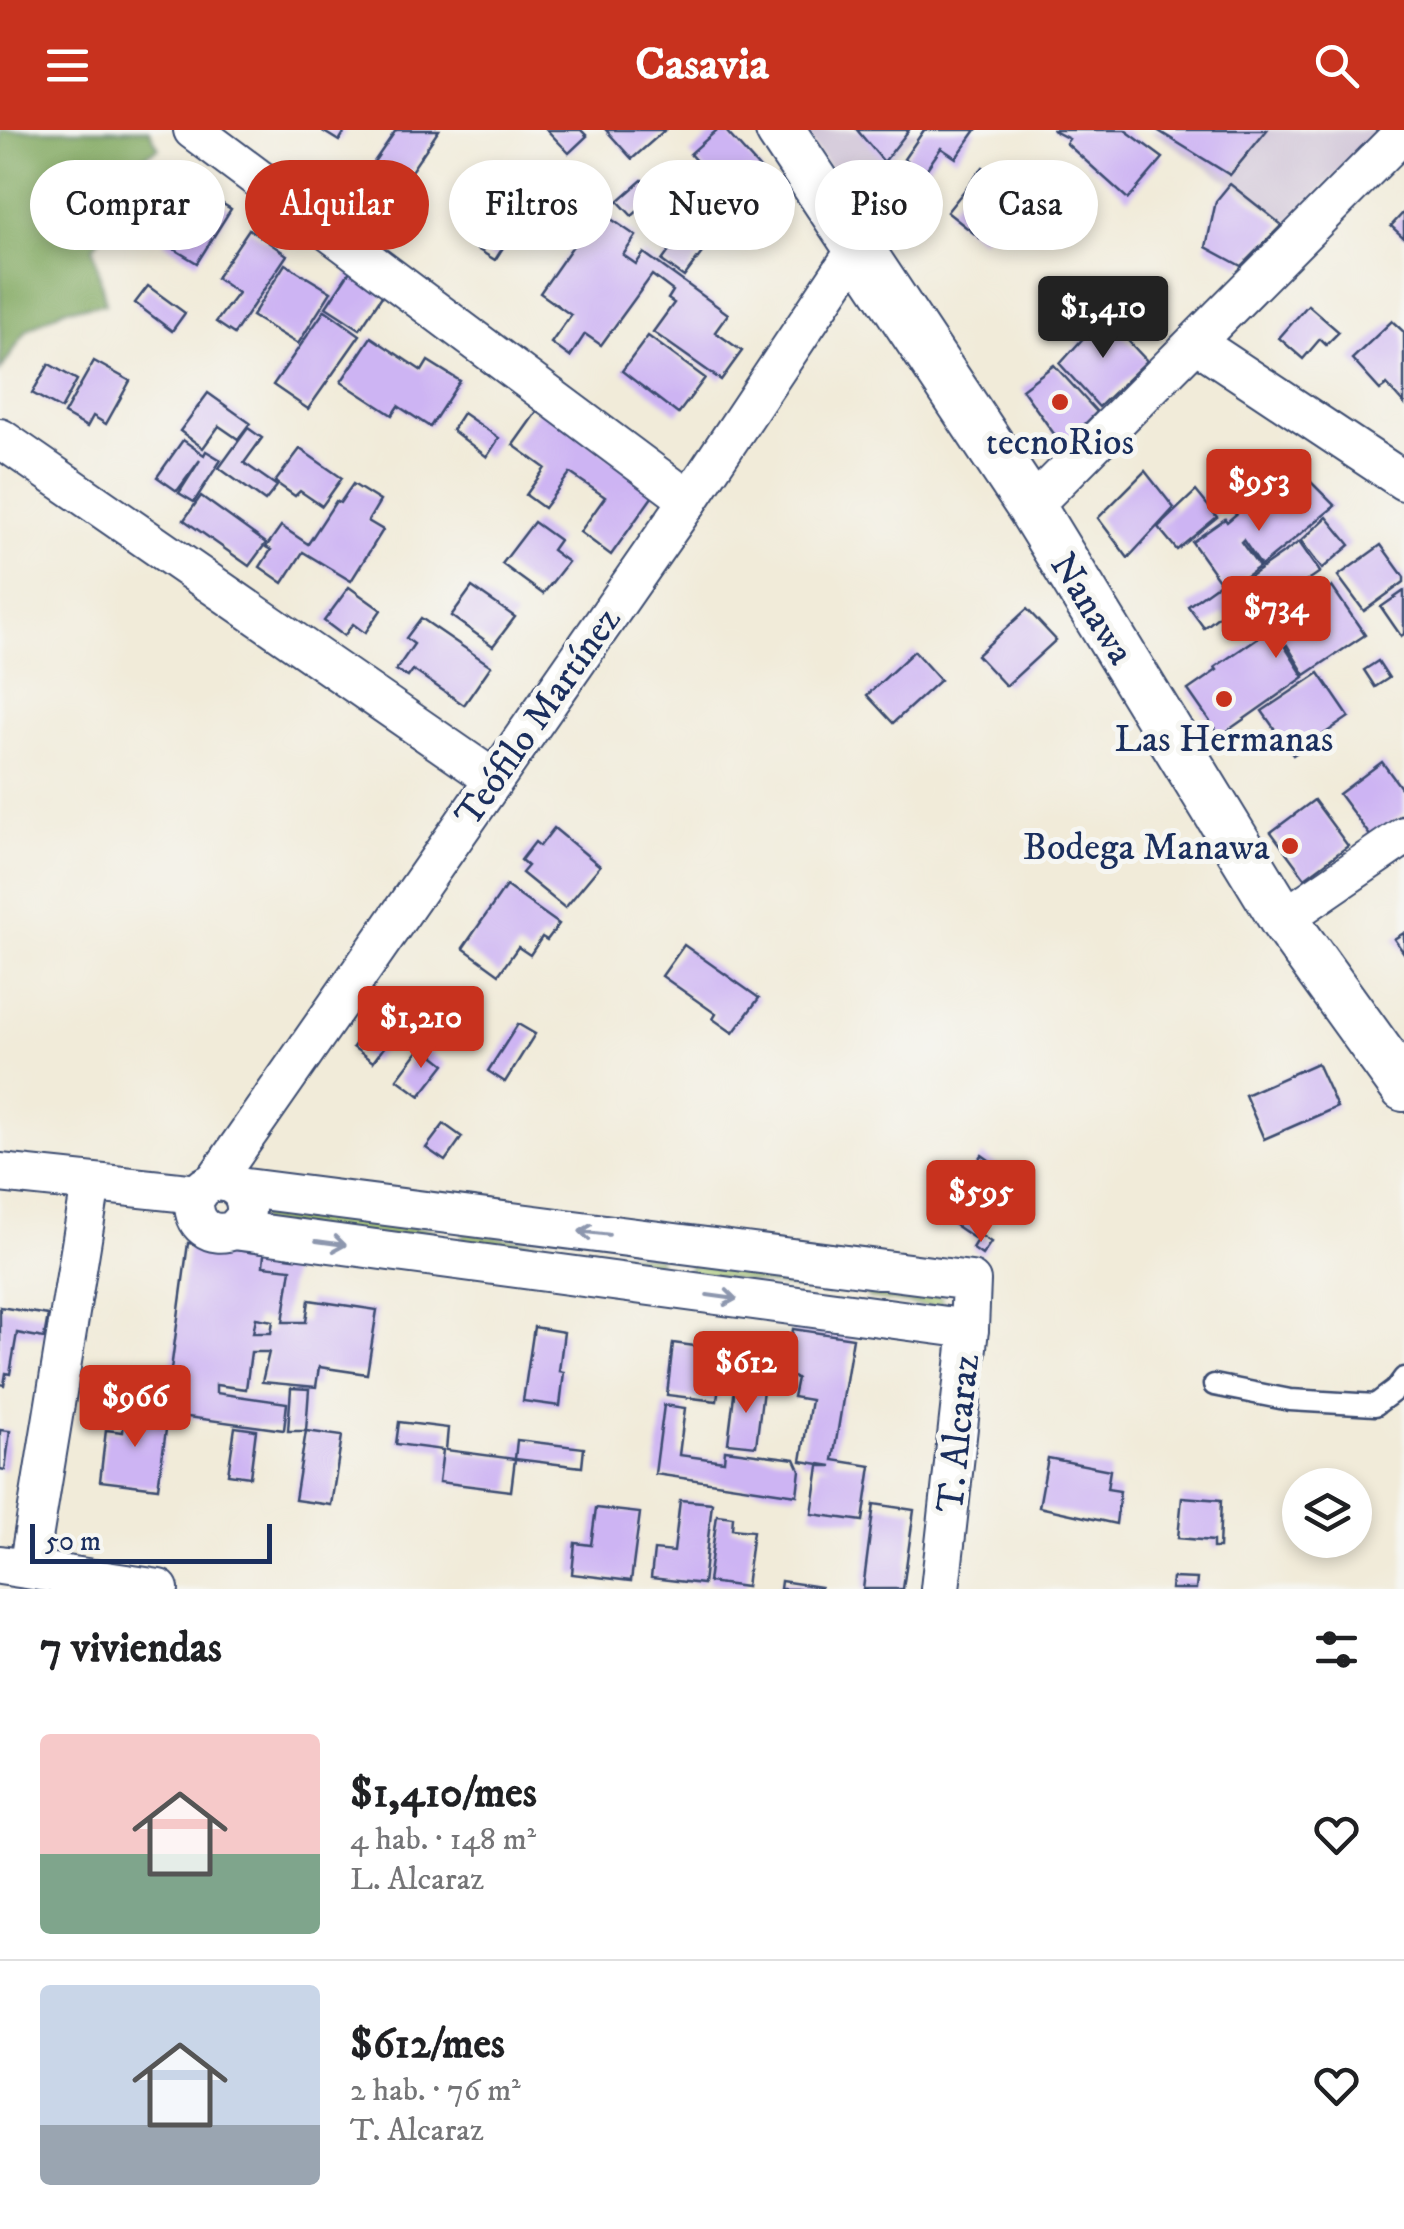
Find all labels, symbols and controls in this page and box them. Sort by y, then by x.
text: Casavia [635,37,769,93]
icon: menu [40,38,95,93]
icon: search [1309,38,1364,93]
chip: Comprar [30,160,225,250]
chip: Alquilar [245,160,429,250]
chip: Filtros [449,160,613,250]
chip: Nuevo [633,160,795,250]
chip: Piso [815,160,943,250]
chip: Casa [963,160,1098,250]
pin: $1,410 [1022,276,1184,361]
text: $1,410 [1060,288,1146,328]
marker: tecnoRios [1049,391,1071,413]
place label: tecnoRios [986,419,1134,467]
pin: $953 [1200,449,1318,534]
text: $953 [1228,461,1290,501]
street label: Nanawa [1038,544,1144,674]
pin: $734 [1217,576,1335,661]
text: $734 [1244,588,1308,628]
street label: Teófilo Martínez [445,598,632,836]
marker: Las Hermanas [1213,688,1235,710]
place label: Las Hermanas [1115,716,1333,764]
place label: Bodega Manawa [1023,824,1270,872]
marker: Bodega Manawa [1279,835,1301,857]
pin: $1,210 [340,986,502,1071]
text: $1,210 [380,998,462,1038]
pin: $595 [922,1160,1040,1245]
text: $595 [948,1172,1014,1212]
one-way arrow [578,1223,610,1242]
one-way arrow [314,1235,346,1253]
one-way arrow [705,1288,738,1306]
pin: $612 [687,1331,805,1416]
text: $612 [715,1343,777,1383]
street label: T. Alcaraz [927,1352,991,1515]
pin: $966 [76,1365,194,1450]
text: $966 [102,1377,168,1417]
map controls [1282,1468,1372,1558]
button: layers [1282,1468,1372,1558]
scale bar [30,1519,272,1564]
text: 50 m [45,1524,101,1559]
icon: filters [1309,1622,1364,1677]
text: 7 viviendas [40,1623,222,1675]
text: $1,410/mes [350,1768,537,1820]
icon: home [120,1774,240,1894]
icon: heart [1309,1807,1364,1862]
text: 4 hab. · 148 m² [350,1820,536,1860]
text: L. Alcaraz [350,1860,484,1900]
text: $612/mes [350,2019,505,2071]
icon: home [120,2025,240,2145]
icon: heart [1309,2058,1364,2113]
text: 2 hab. · 76 m² [350,2071,521,2111]
text: T. Alcaraz [350,2111,484,2151]

